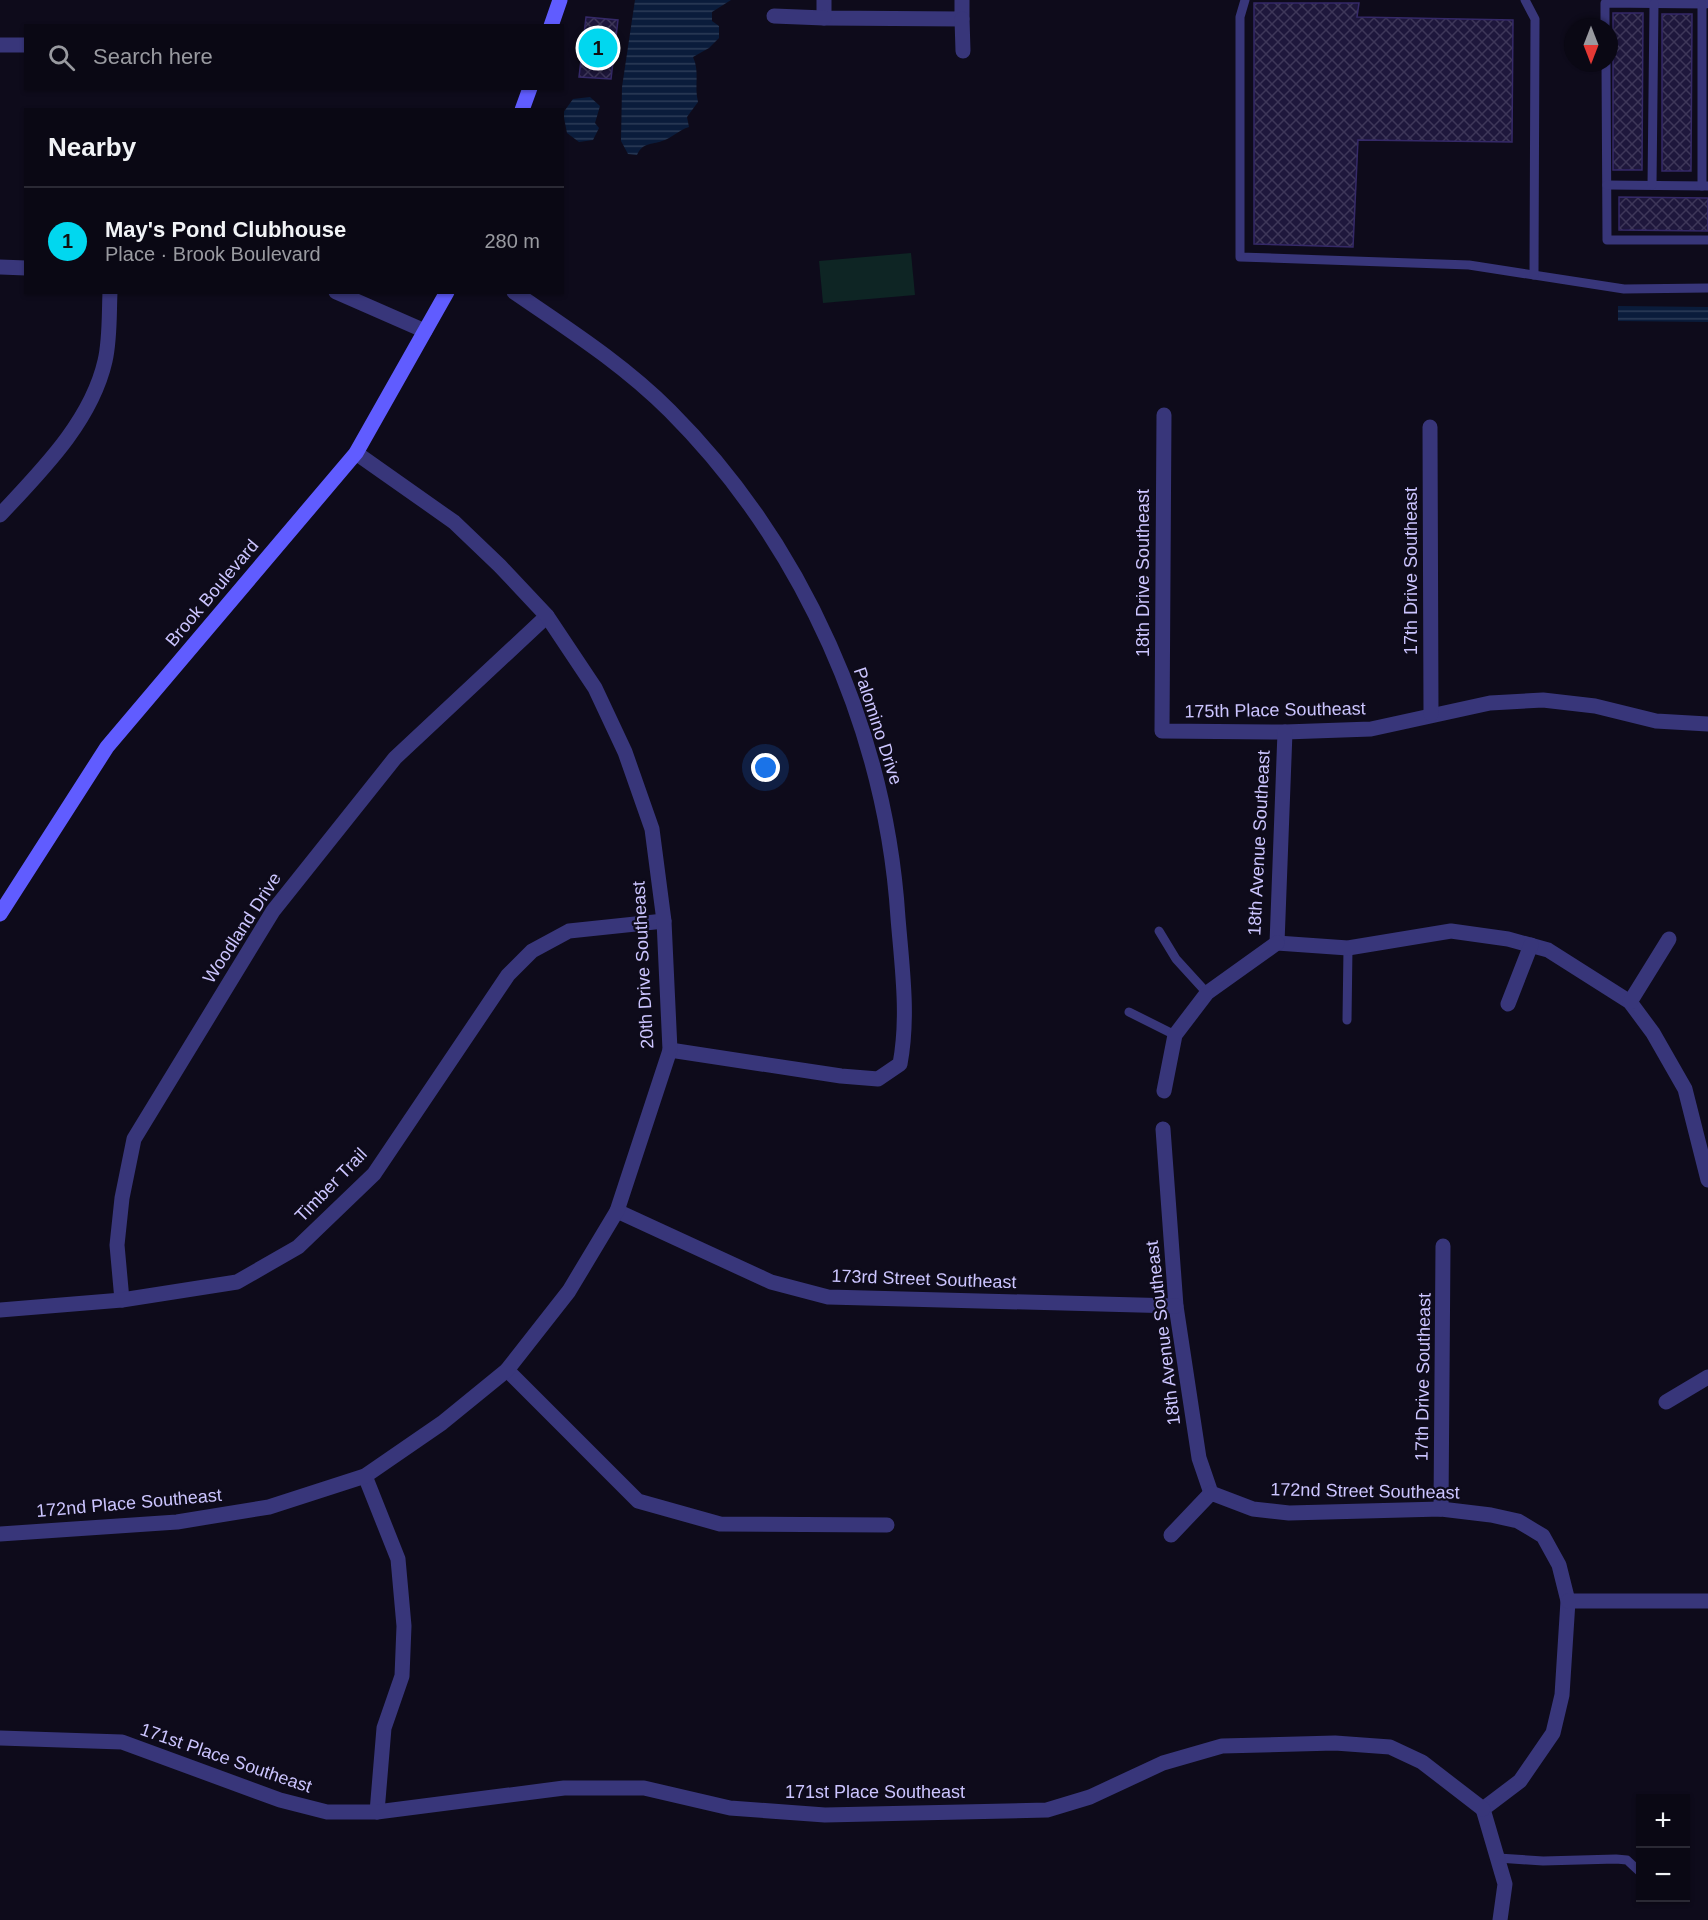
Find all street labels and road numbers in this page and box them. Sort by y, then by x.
street label: 17th Drive Southeast [1401,487,1421,655]
street label: 18th Drive Southeast [1133,489,1153,657]
street label: Brook Boulevard [162,536,262,650]
street label: Palomino Drive [850,665,906,787]
street label: 175th Place Southeast [1184,698,1366,722]
street label: 18th Avenue Southeast [1244,750,1274,936]
street label: Woodland Drive [199,869,285,987]
street label: 20th Drive Southeast [629,881,657,1049]
street label: Timber Trail [291,1144,371,1226]
street label: 18th Avenue Southeast [1142,1240,1184,1426]
street label: 173rd Street Southeast [831,1266,1017,1292]
street label: 17th Drive Southeast [1412,1293,1434,1461]
street label: 172nd Street Southeast [1270,1479,1460,1503]
street label: 172nd Place Southeast [35,1485,223,1521]
street label: 171st Place Southeast [138,1719,314,1797]
street label: 171st Place Southeast [785,1782,965,1802]

